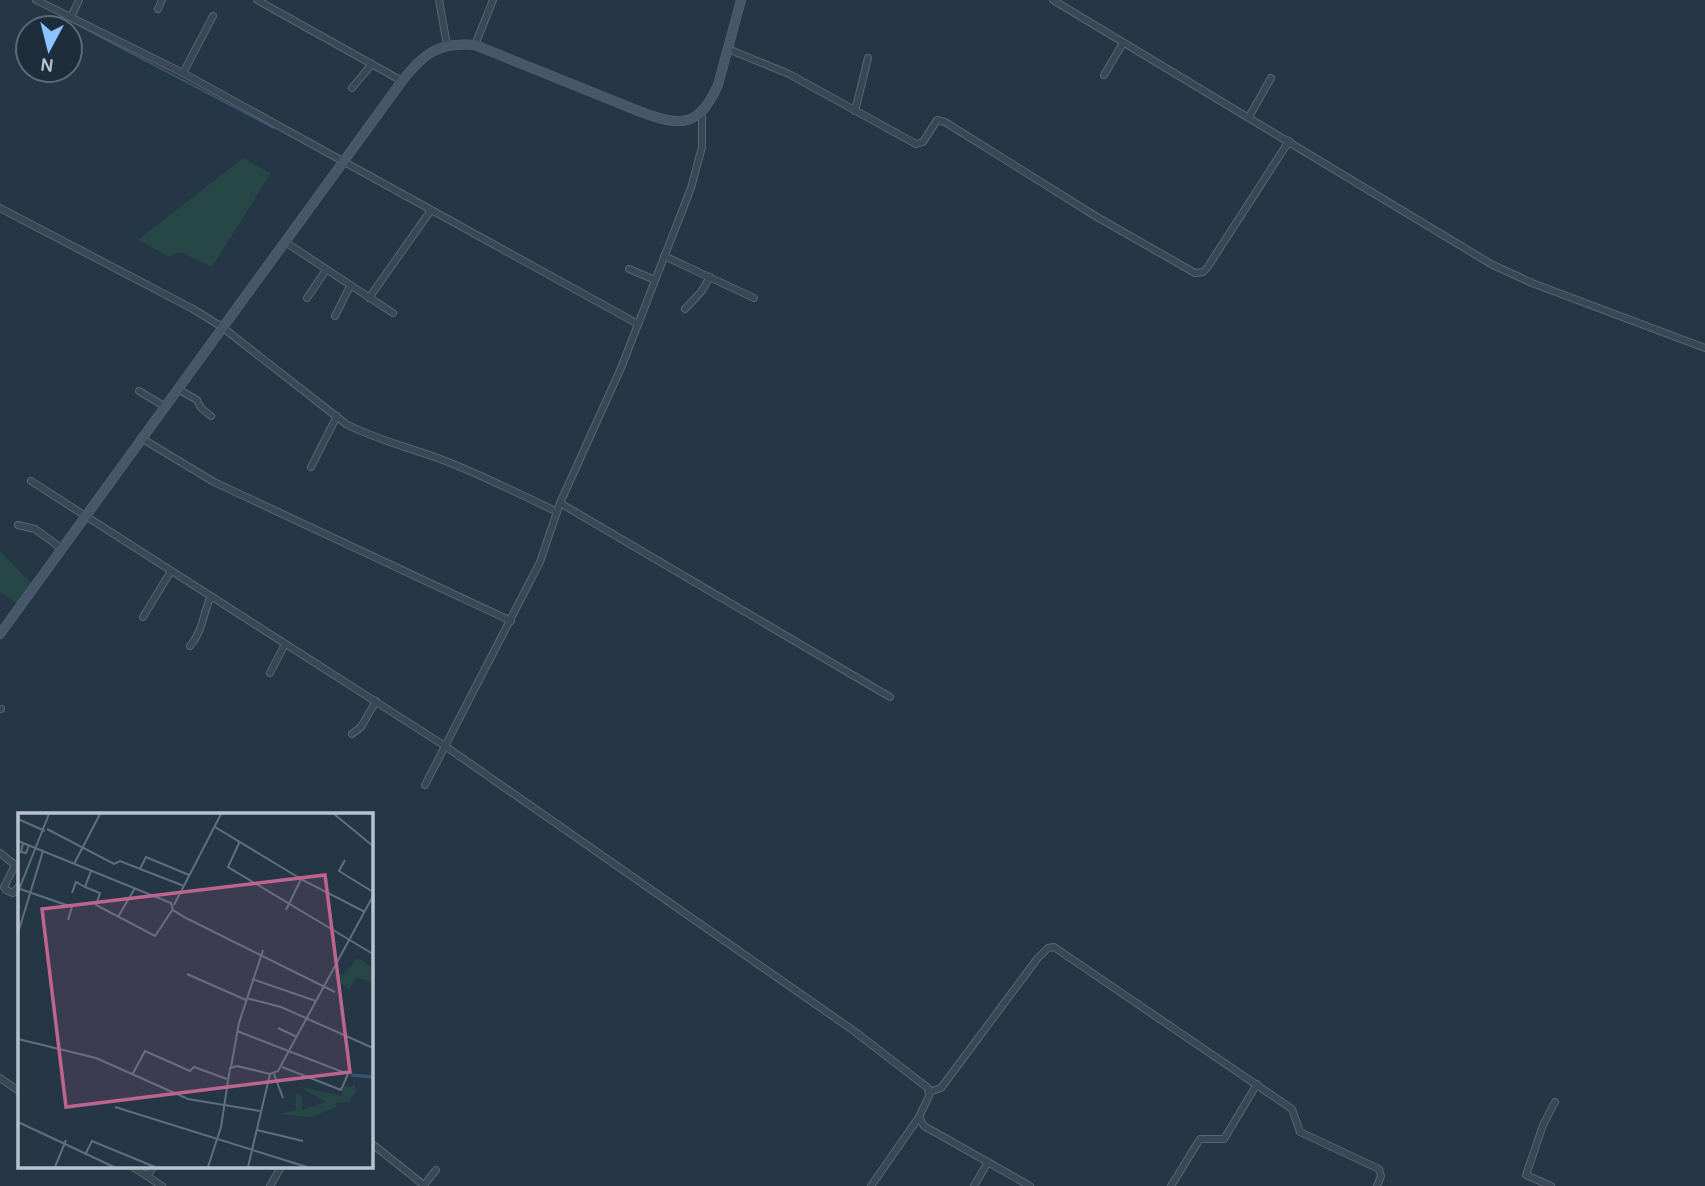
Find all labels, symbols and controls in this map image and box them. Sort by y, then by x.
north arrow [14,14,84,84]
text: N [39,53,55,77]
inset map [18,813,373,1168]

